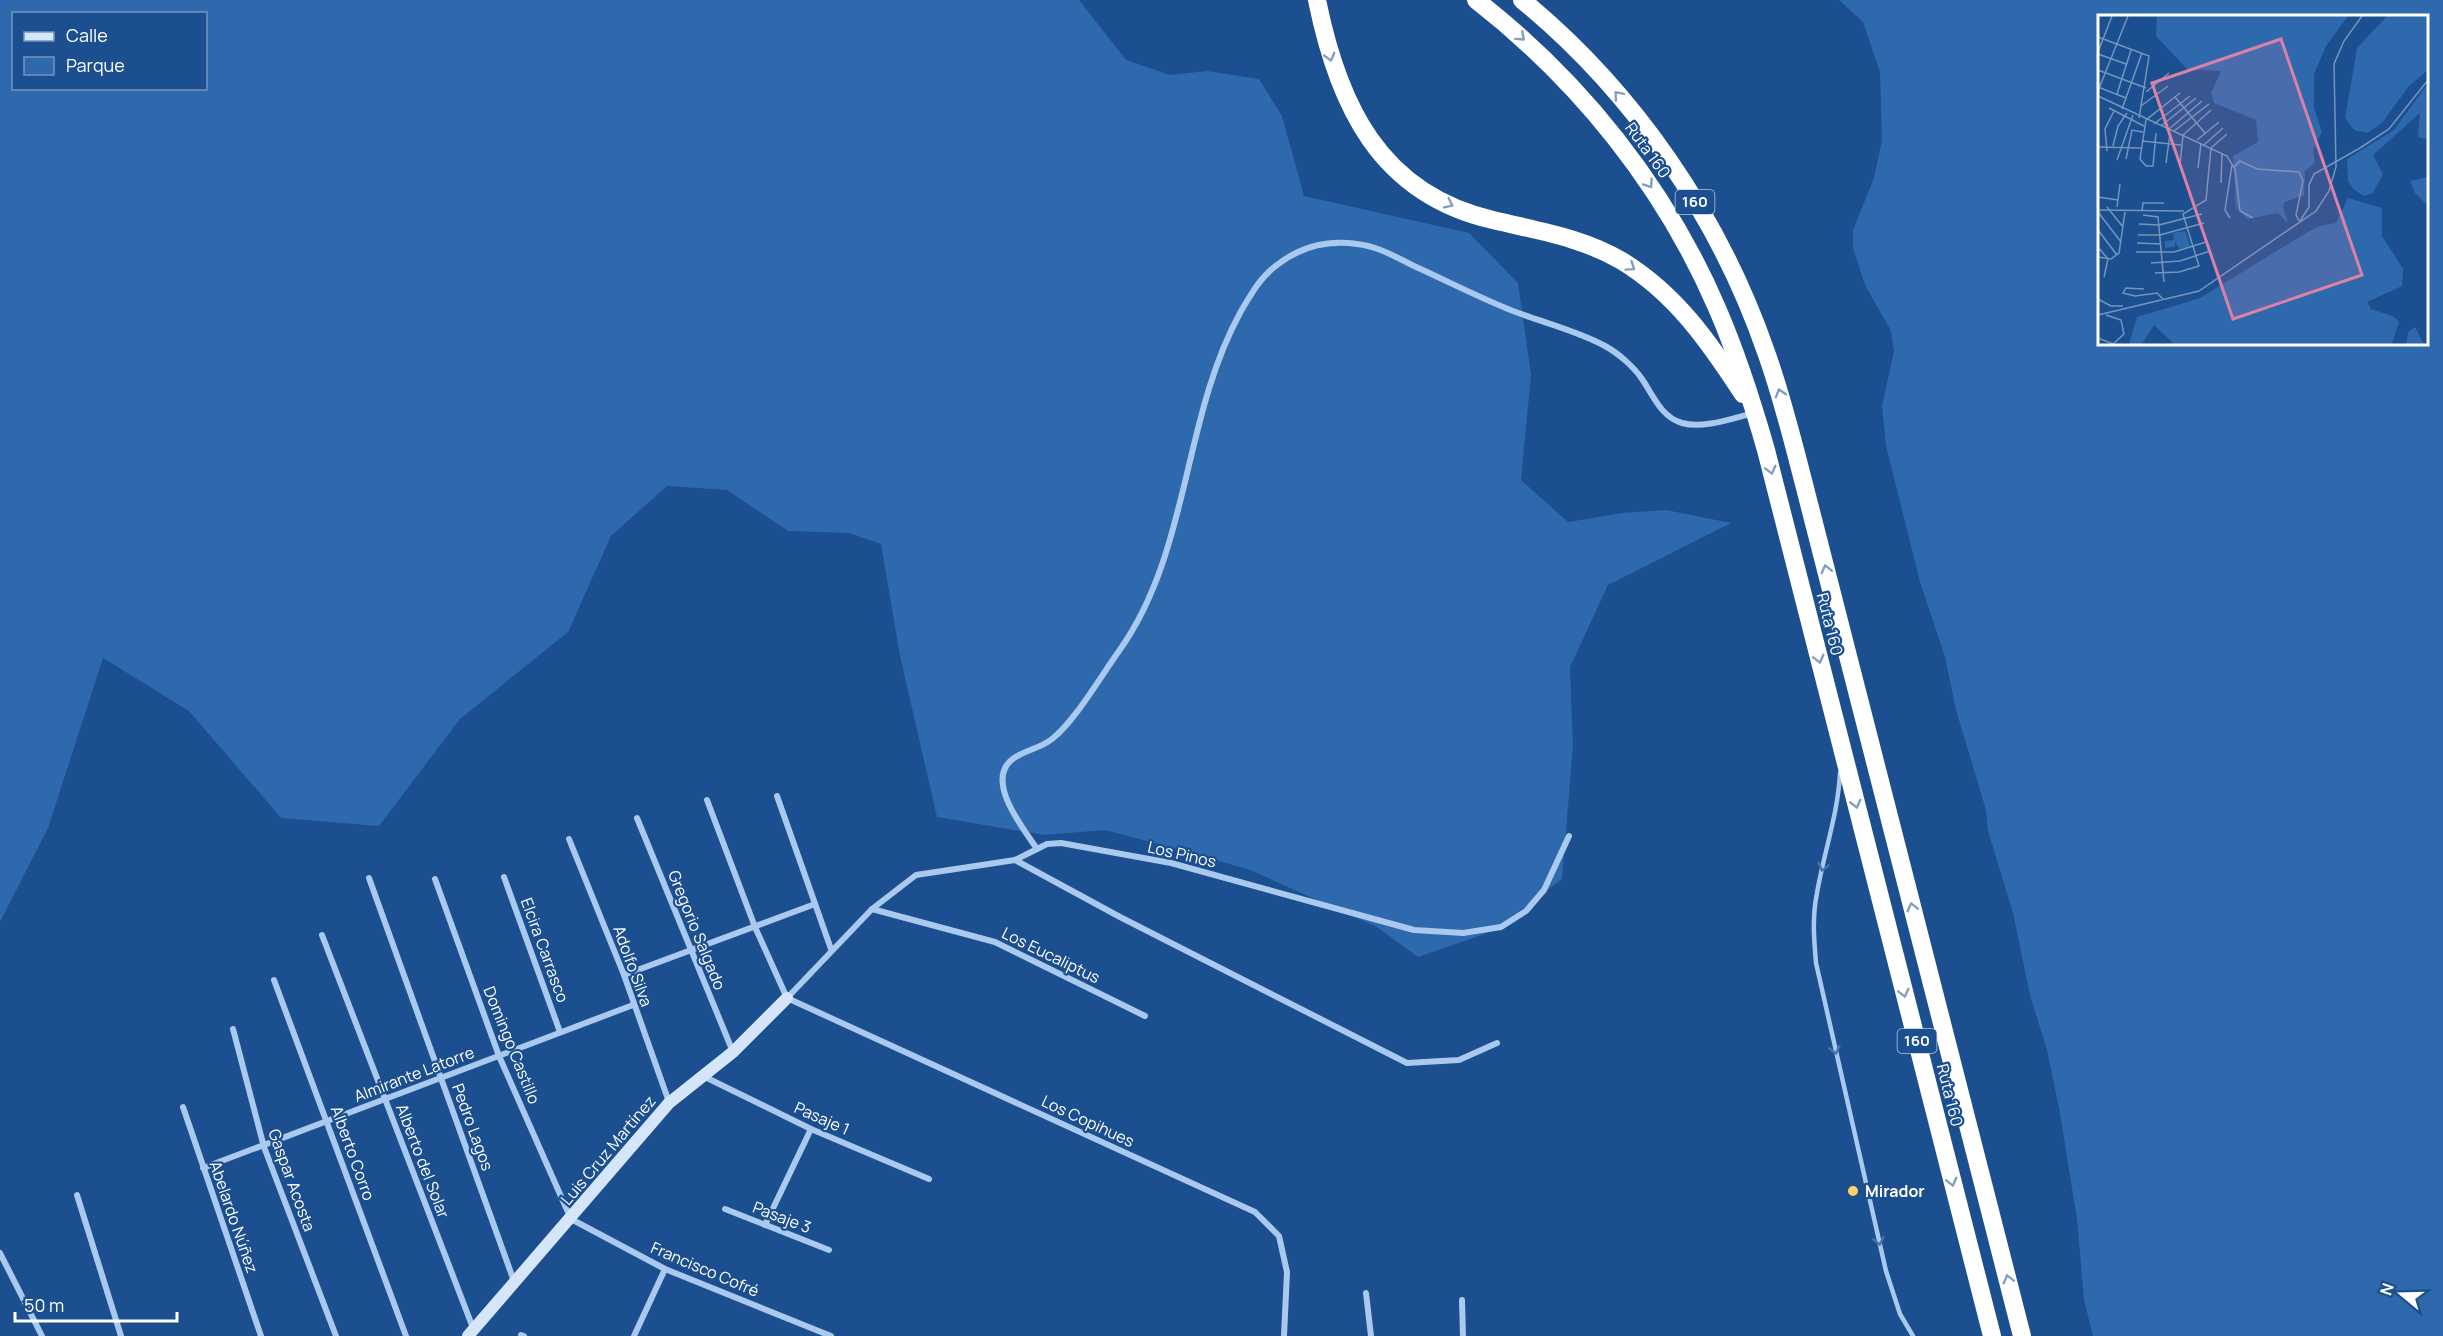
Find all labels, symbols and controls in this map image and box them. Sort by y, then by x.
legend [12,12,207,90]
inset map [2098,15,2428,345]
text: Calle [66,23,108,47]
one-way arrow [1515,30,1525,41]
one-way arrow [1323,52,1336,62]
text: Parque [66,53,125,77]
one-way arrow [1614,91,1625,102]
street label: Ruta 160 [1620,118,1676,182]
one-way arrow [1642,177,1653,188]
road number: 160 [1676,190,1714,214]
one-way arrow [1442,196,1453,208]
one-way arrow [1625,260,1636,271]
one-way arrow [1775,388,1787,399]
one-way arrow [1763,464,1776,474]
one-way arrow [1820,564,1833,574]
street label: Ruta 160 [1812,590,1848,658]
one-way arrow [1812,653,1824,663]
one-way arrow [1849,798,1861,808]
street label: Los Pinos [1146,835,1218,873]
one-way arrow [1818,861,1830,871]
street label: Gregorio Salgado [663,867,731,993]
street label: Elcira Carrasco [516,895,574,1005]
one-way arrow [1907,903,1920,913]
street label: Adolfo Silva [608,922,658,1010]
street label: Los Eucaliptus [998,922,1104,988]
street label: Domingo Castillo [478,983,546,1107]
one-way arrow [1897,987,1910,997]
road number: 160 [1898,1029,1936,1053]
street label: Almirante Latorre [351,1041,477,1107]
one-way arrow [1828,1045,1841,1055]
street label: Ruta 160 [1932,1061,1968,1129]
street label: Pedro Lagos [447,1080,499,1174]
street label: Luis Cruz Martínez [556,1090,660,1210]
street label: Los Copihues [1038,1090,1138,1152]
street label: Pasaje 1 [791,1096,853,1140]
street label: Alberto del Solar [391,1101,455,1222]
street label: Alberto Corro [326,1103,380,1203]
street label: Gaspar Acosta [263,1126,321,1234]
street label: Abelardo Núñez [205,1158,263,1276]
one-way arrow [1945,1176,1958,1186]
place label: Mirador [1865,1180,1925,1202]
marker: Mirador [1846,1184,1860,1198]
street label: Pasaje 3 [750,1196,814,1238]
one-way arrow [1871,1235,1884,1245]
street label: Francisco Cofré [648,1236,762,1302]
north arrow [2371,1264,2431,1324]
one-way arrow [2002,1275,2015,1285]
text: N [2375,1280,2399,1298]
scale bar [15,1285,177,1323]
text: 50 m [24,1293,64,1317]

